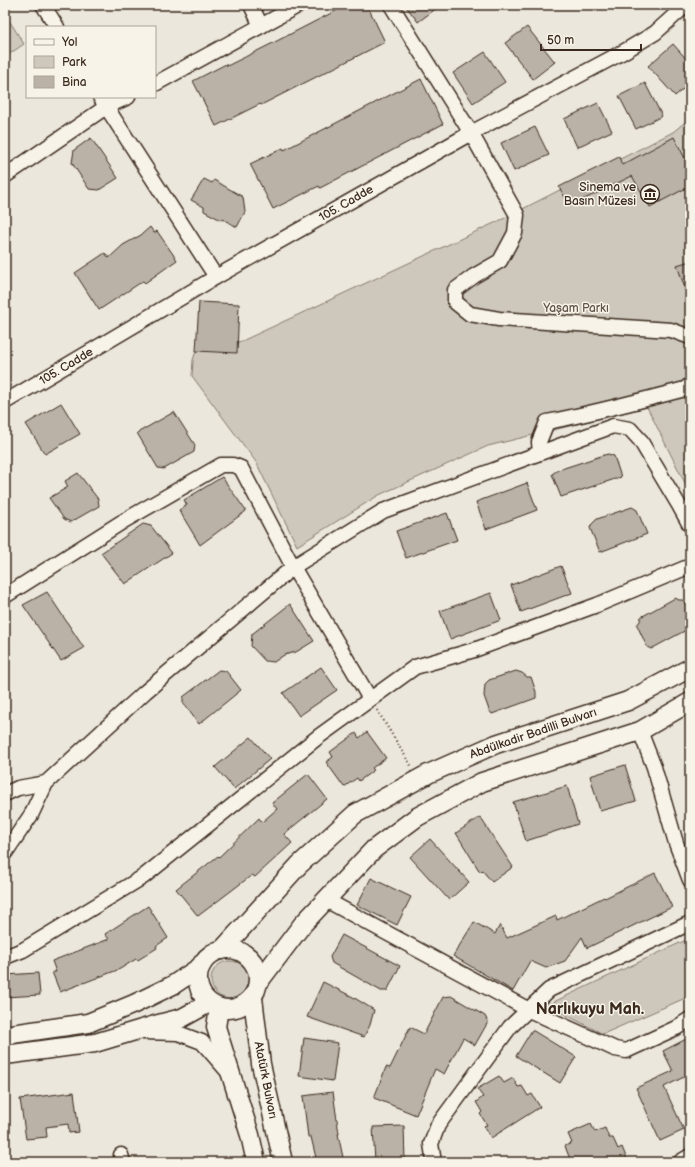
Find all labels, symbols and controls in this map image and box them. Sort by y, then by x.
legend [26,26,156,98]
scale bar [541,26,641,52]
text: 50 m [547,33,574,48]
text: Yol [61,35,77,50]
text: Park [62,55,86,70]
text: Bina [62,75,87,90]
place label: Sinema ve Basın Müzesi [564,180,636,209]
street label: 105. Cadde [316,182,376,225]
museum icon: Sinema ve Basın Müzesi [639,183,661,205]
park label: Yaşam Parkı [542,301,609,316]
street label: 105. Cadde [37,344,96,388]
street label: Abdülkadir Badilli Bulvarı [468,705,599,762]
district label: Narlıkuyu Mah. [536,1000,645,1019]
street label: Atatürk Bulvarı [251,1040,280,1120]

